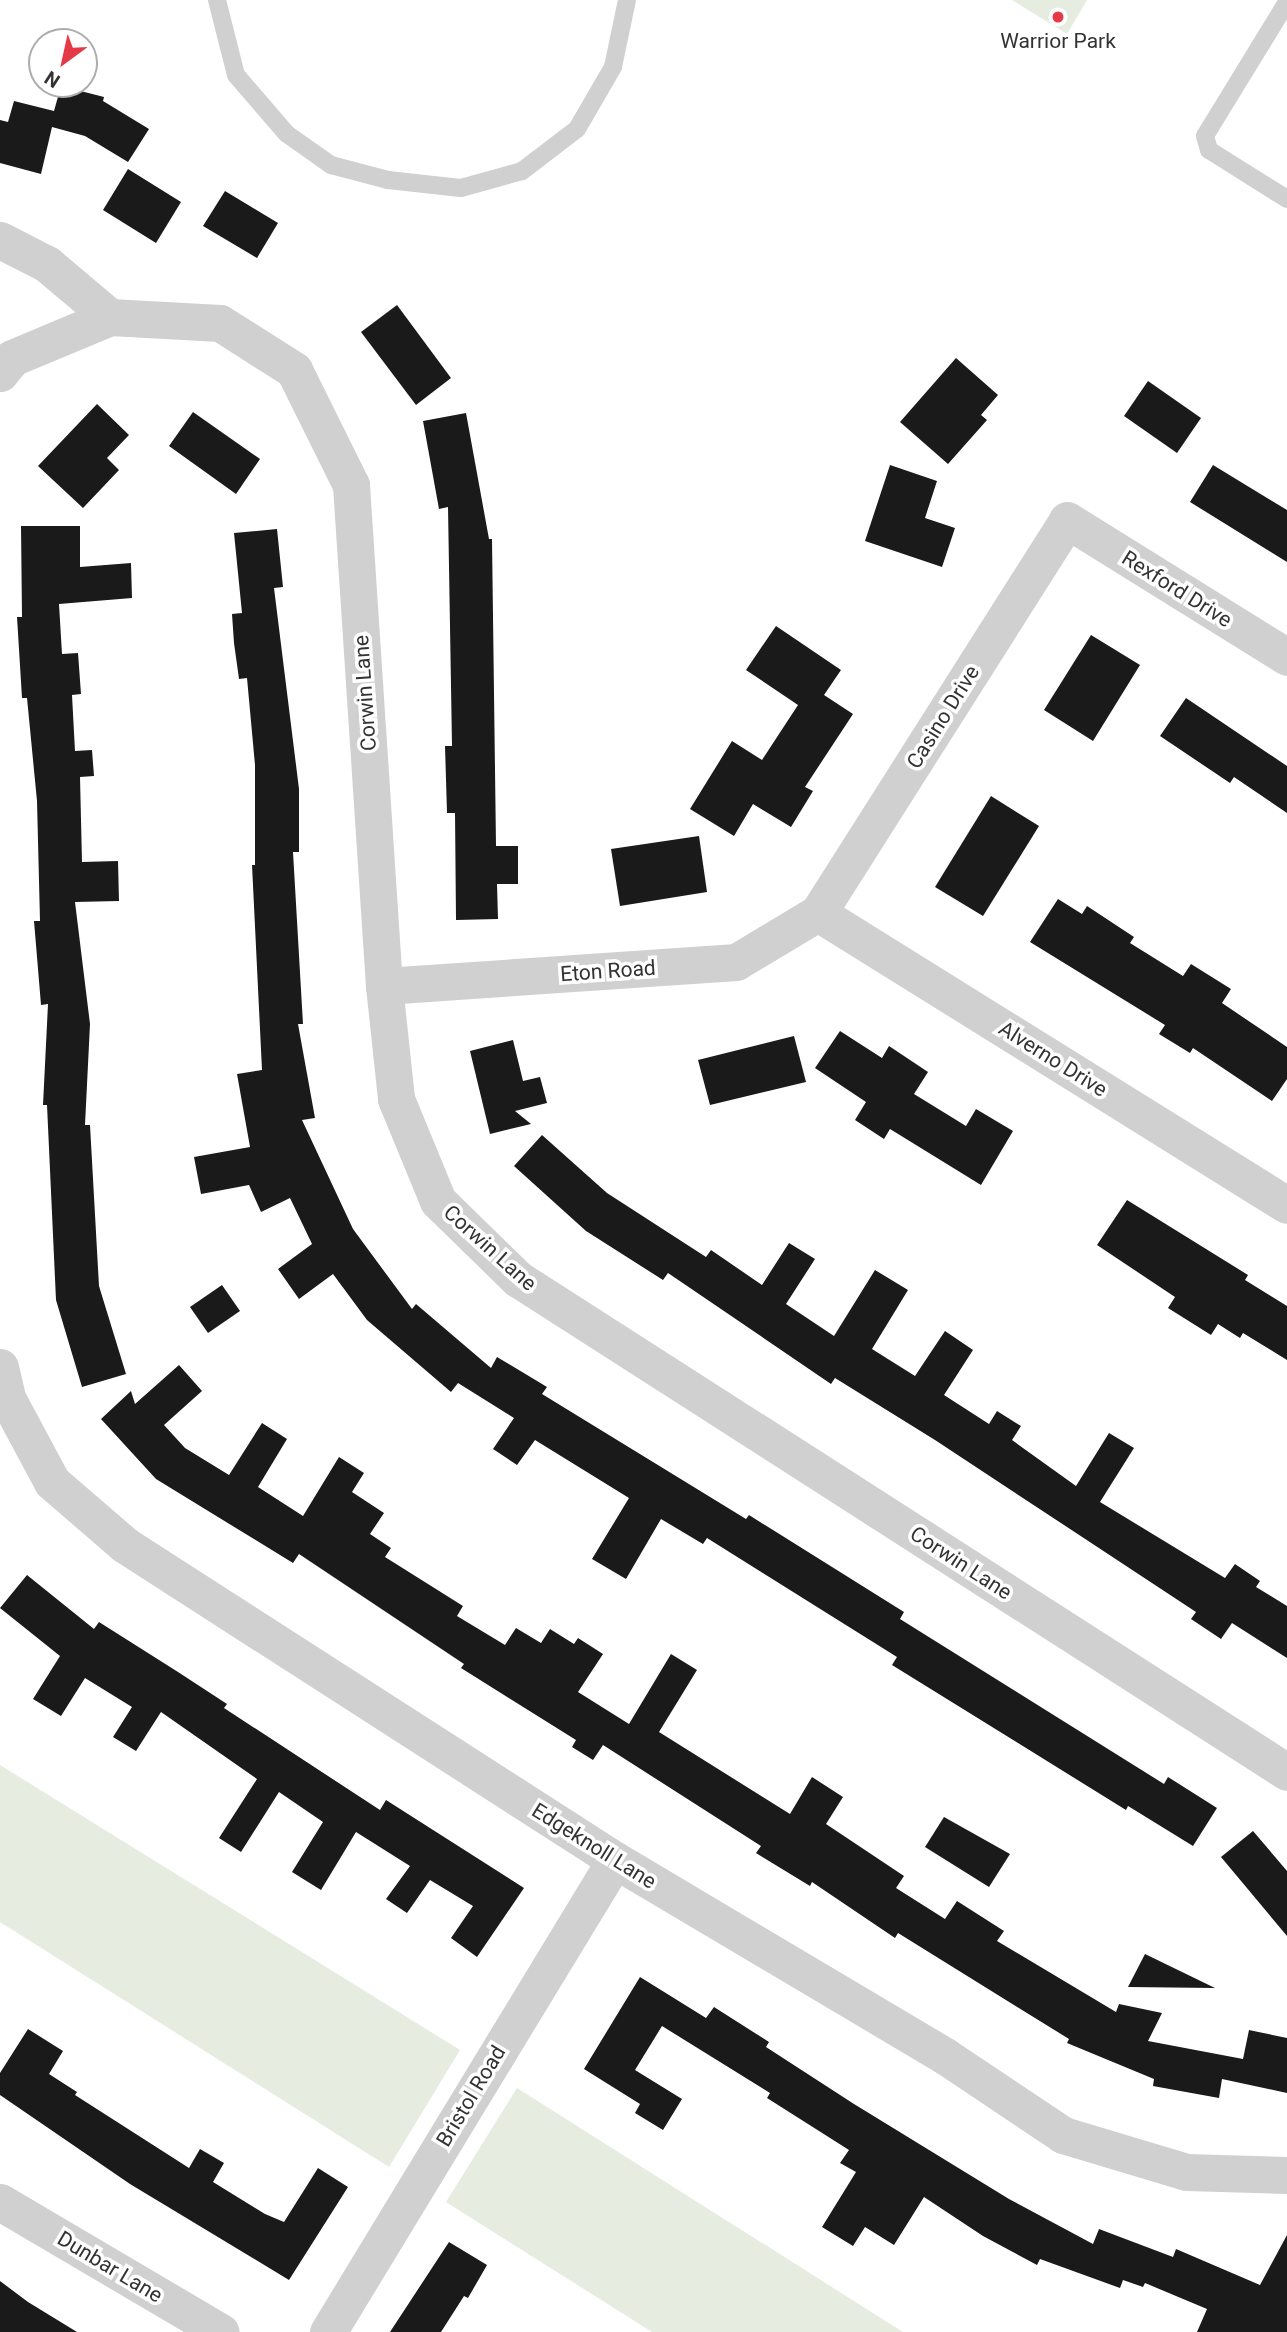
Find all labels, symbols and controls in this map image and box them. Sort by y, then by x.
marker: Warrior Park [1050,9,1066,25]
north arrow [28,28,98,98]
place label: Warrior Park [1000,28,1116,54]
text: N [40,66,64,93]
street label: Rexford Drive [1117,545,1237,633]
street label: Corwin Lane [348,634,382,752]
street label: Casino Drive [901,661,985,773]
street label: Eton Road [559,955,657,987]
street label: Alverno Drive [994,1016,1112,1102]
street label: Corwin Lane [438,1200,542,1296]
street label: Corwin Lane [905,1521,1017,1605]
street label: Edgeknoll Lane [527,1798,661,1894]
street label: Bristol Road [431,2041,511,2151]
street label: Dunbar Lane [53,2226,167,2308]

